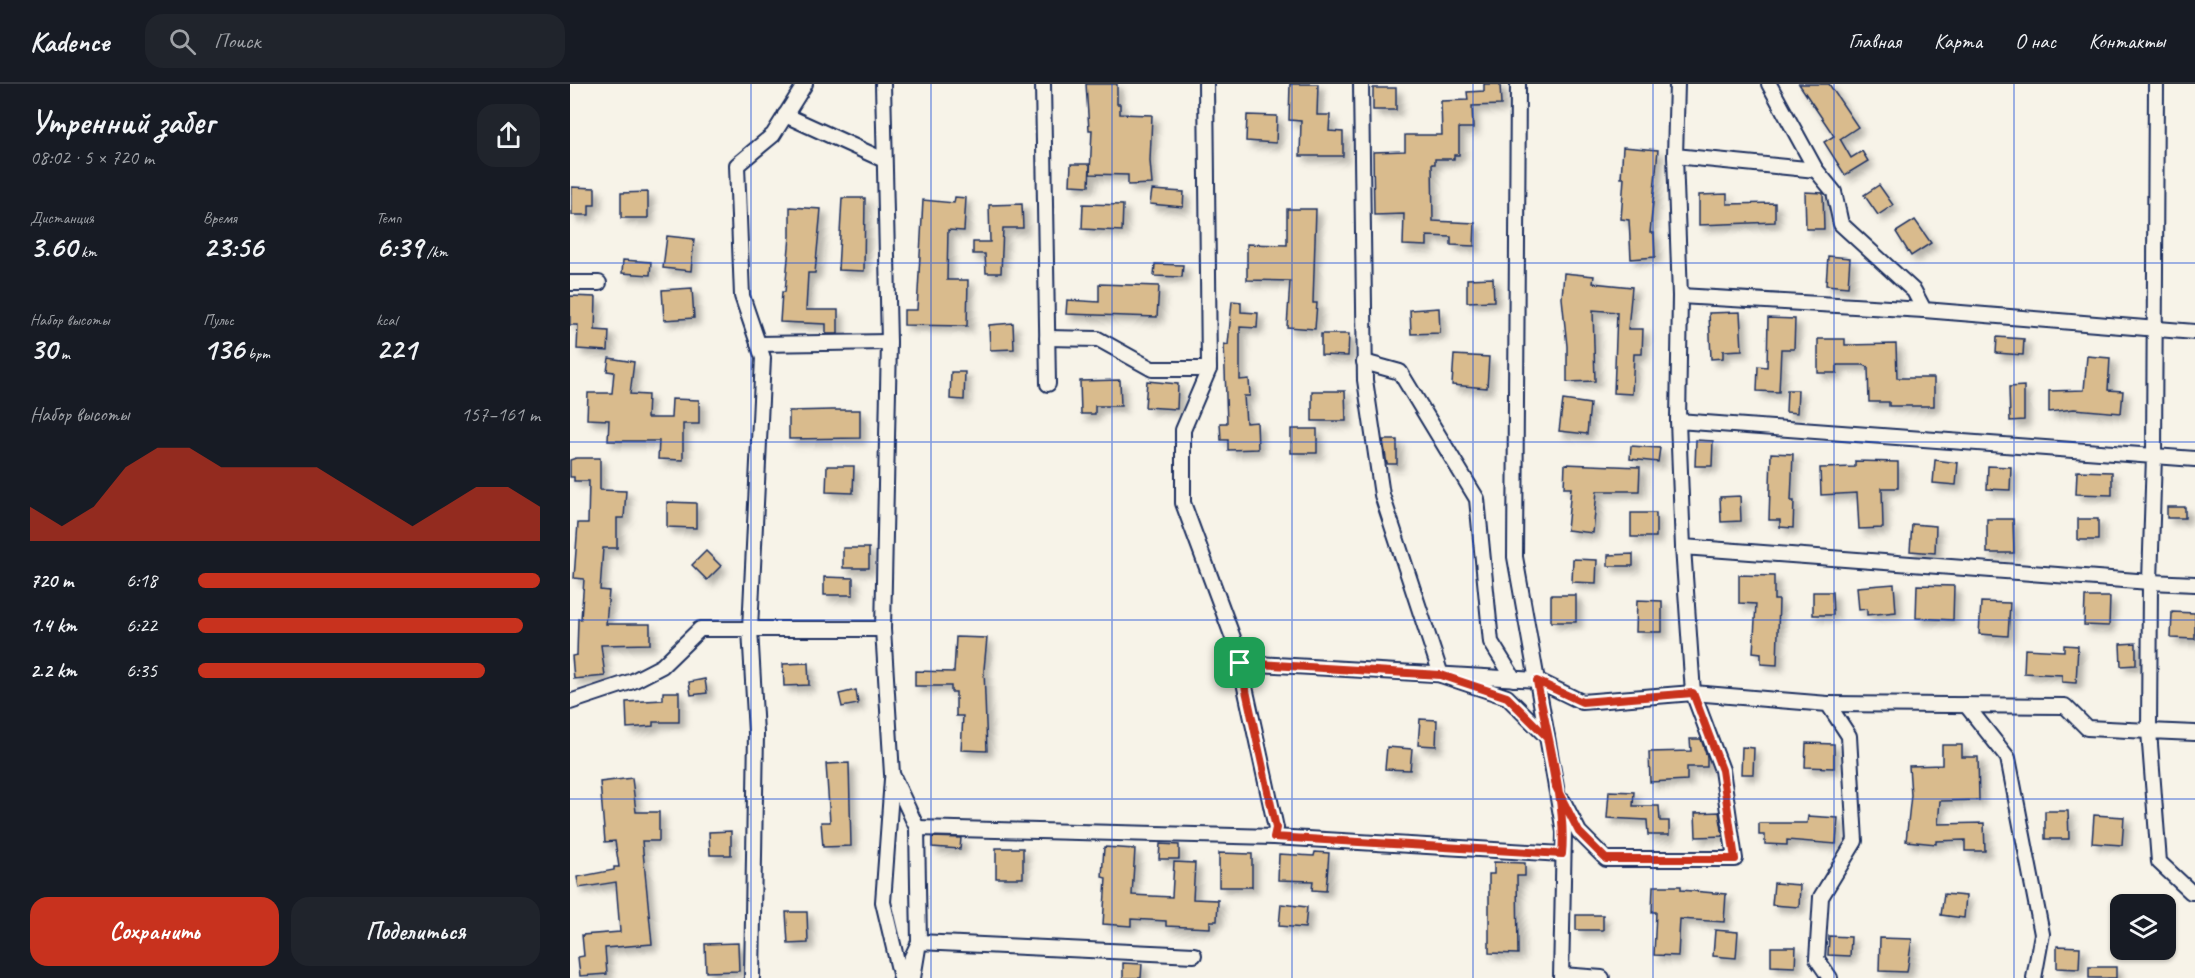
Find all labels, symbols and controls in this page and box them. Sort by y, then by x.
search box [145,14,565,68]
text: Kadence [30,24,109,59]
icon: search [166,25,199,58]
text: Поиск [214,27,261,55]
text: Главная [1848,28,1901,54]
text: Карта [1934,28,1982,54]
text: О нас [2015,28,2056,54]
text: Контакты [2089,28,2165,54]
text: Утренний забег [30,101,214,143]
button: share [477,104,540,167]
text: 08:02 · 5 × 720 m [30,145,154,170]
text: Дистанция [30,208,94,228]
text: Время [203,208,237,228]
text: Темп [376,208,402,228]
text: 3.60 [30,228,77,266]
text: 23:56 [203,228,263,266]
text: 6:39 [376,228,423,266]
text: km [77,242,97,262]
text: /km [423,242,448,262]
text: Набор высоты [30,310,109,330]
text: Пульс [203,310,234,330]
text: kcal [376,310,397,330]
text: 30 [30,330,57,368]
text: 136 [203,330,244,368]
text: 221 [376,330,417,368]
text: m [57,344,70,364]
text: bpm [244,344,270,364]
text: Набор высоты [30,402,129,427]
text: 157–161 m [461,402,540,427]
text: 720 m [30,568,73,593]
text: 6:18 [126,568,157,593]
text: 1.4 km [30,613,77,638]
text: 6:22 [126,613,157,638]
pin [1214,637,1265,688]
icon: arrive [1223,646,1256,679]
text: 2.2 km [30,658,77,683]
text: 6:35 [126,658,157,683]
map controls [2110,894,2176,960]
button: layers [2110,894,2176,960]
button: Сохранить [30,897,279,966]
button: Поделиться [291,897,540,966]

